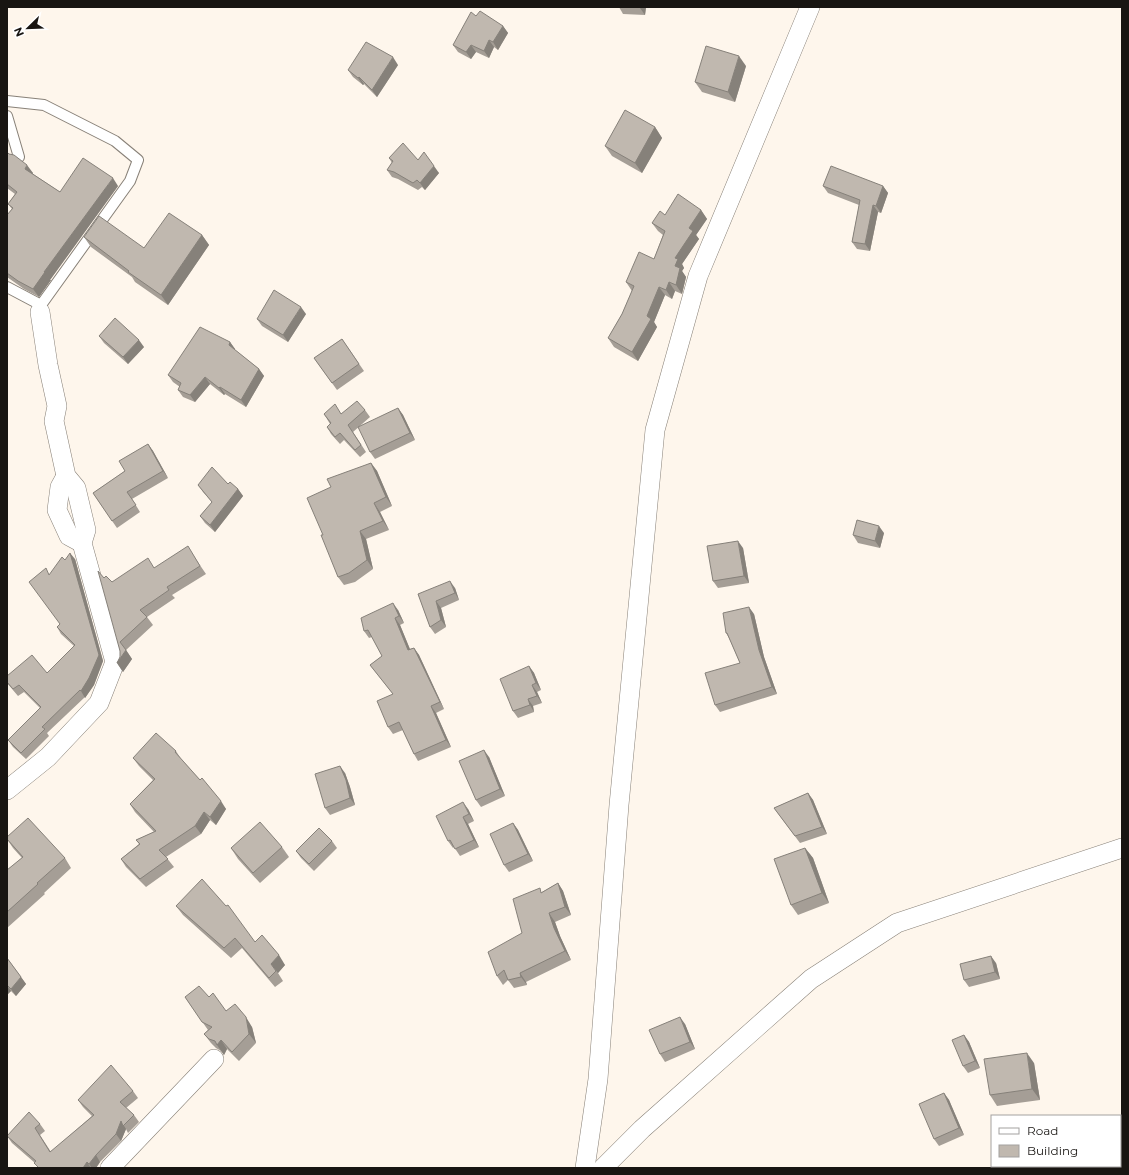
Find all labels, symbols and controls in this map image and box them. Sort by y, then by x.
north arrow [8,8,48,48]
text: N [11,25,27,39]
legend [991,1115,1121,1167]
text: Road [1027,1123,1058,1138]
text: Building [1027,1143,1078,1158]

